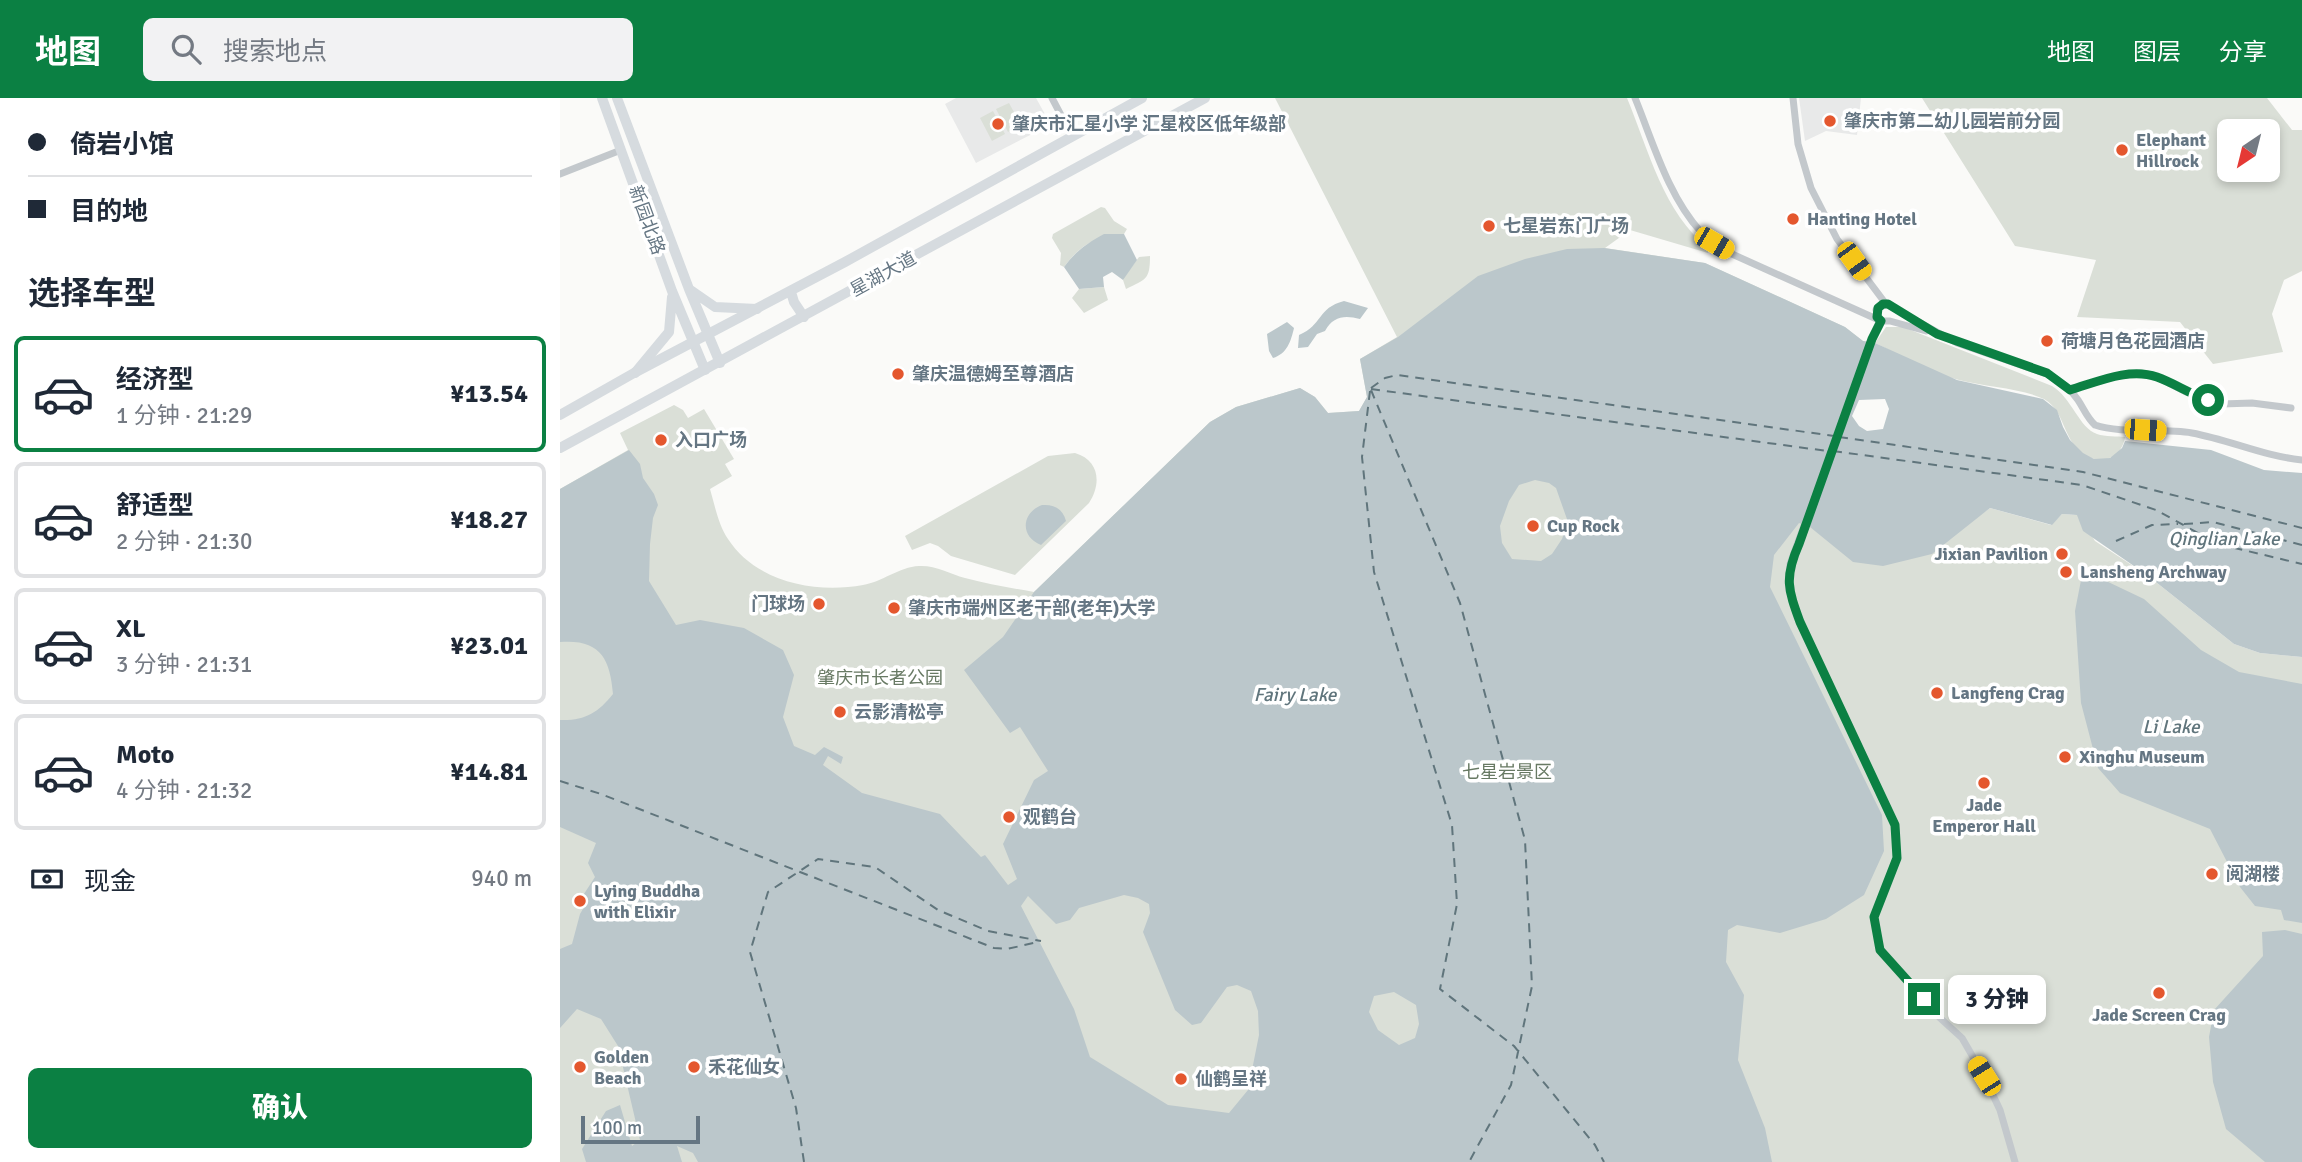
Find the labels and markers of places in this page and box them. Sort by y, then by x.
place label: 肇庆市第二幼儿园岩前分园 [1844,110,2060,132]
place label: 肇庆市汇星小学 汇星校区低年级部 [1012,113,1286,135]
marker: 肇庆市第二幼儿园岩前分园 [1822,113,1838,129]
marker: 肇庆市汇星小学 汇星校区低年级部 [990,116,1006,132]
place label: Elephant Hillrock [2136,129,2206,172]
marker: Elephant Hillrock [2114,142,2130,158]
place label: Hanting Hotel [1807,208,1917,230]
marker: Hanting Hotel [1785,211,1801,227]
place label: 七星岩东门广场 [1503,215,1629,237]
marker: 七星岩东门广场 [1481,218,1497,234]
place label: 荷塘月色花园酒店 [2061,330,2205,352]
marker: 荷塘月色花园酒店 [2039,333,2055,349]
place label: 肇庆温德姆至尊酒店 [912,363,1074,385]
marker: 肇庆温德姆至尊酒店 [890,366,906,382]
place label: 入口广场 [675,429,747,451]
marker: 入口广场 [653,432,669,448]
place label: Cup Rock [1547,515,1620,537]
marker: Cup Rock [1525,518,1541,534]
place label: Jixian Pavilion [1934,543,2048,565]
marker: Jixian Pavilion [2054,546,2070,562]
place label: Lansheng Archway [2080,561,2227,583]
marker: Lansheng Archway [2058,564,2074,580]
place label: 门球场 [751,593,805,615]
marker: 门球场 [811,596,827,612]
place label: 肇庆市端州区老干部(老年)大学 [908,597,1156,619]
marker: 肇庆市端州区老干部(老年)大学 [886,600,902,616]
place label: Langfeng Crag [1951,682,2065,704]
marker: Langfeng Crag [1929,685,1945,701]
place label: 云影清松亭 [854,701,944,723]
marker: 云影清松亭 [832,704,848,720]
place label: Xinghu Museum [2079,746,2205,768]
marker: Xinghu Museum [2057,749,2073,765]
marker: Jade Emperor Hall [1976,775,1992,791]
place label: Jade Emperor Hall [1932,794,2036,837]
place label: 观鹤台 [1023,806,1077,828]
marker: 观鹤台 [1001,809,1017,825]
place label: 阅湖楼 [2226,863,2280,885]
marker: 阅湖楼 [2204,866,2220,882]
place label: Lying Buddha with Elixir [594,880,700,923]
marker: Lying Buddha with Elixir [572,893,588,909]
marker: Jade Screen Crag [2151,985,2167,1001]
place label: Jade Screen Crag [2092,1004,2226,1026]
place label: Golden Beach [594,1046,649,1089]
place label: 禾花仙女 [708,1056,780,1078]
marker: Golden Beach [572,1059,588,1075]
marker: 禾花仙女 [686,1059,702,1075]
place label: 仙鹤呈祥 [1195,1068,1267,1090]
marker: 仙鹤呈祥 [1173,1071,1189,1087]

